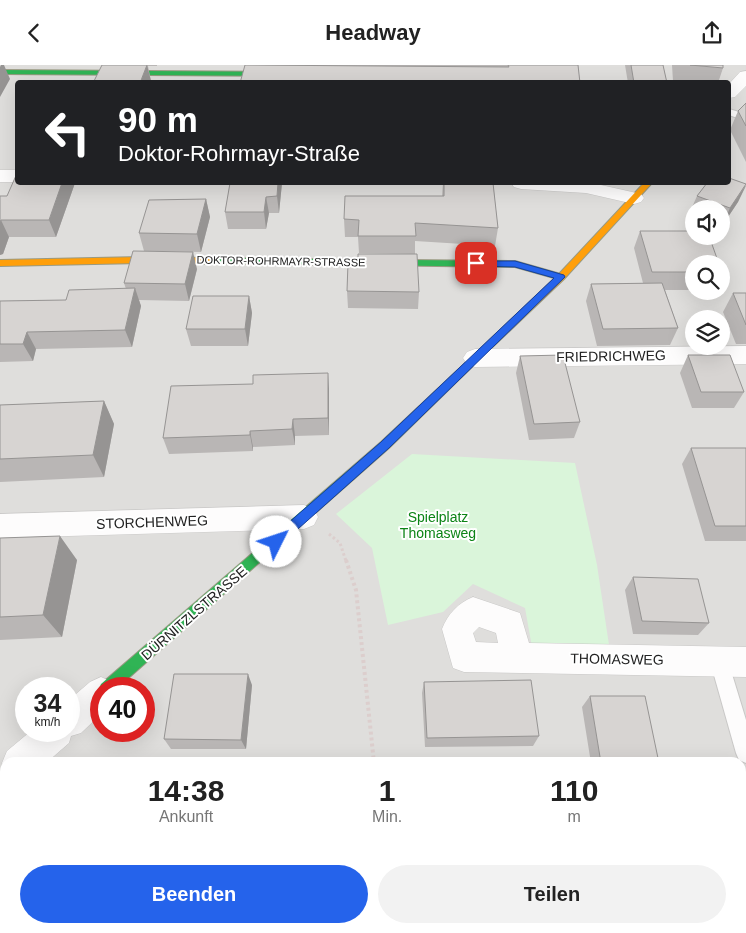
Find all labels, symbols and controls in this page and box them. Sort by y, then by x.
icon: back [20,19,48,47]
icon: share [698,19,726,47]
text: Headway [325,20,421,45]
icon: left [35,100,100,165]
text: 90 m [118,100,198,139]
text: Doktor-Rohrmayr-Straße [118,141,360,166]
map controls [685,200,730,355]
button: sound [685,200,730,245]
pin [455,242,497,284]
icon: arrive [462,249,490,277]
street label: DOKTOR-ROHRMAYR-STRASSE [196,254,366,268]
button: search [685,255,730,300]
button: layers [685,310,730,355]
street label: FRIEDRICHWEG [556,347,666,365]
park label: Spielplatz Thomasweg [400,509,476,541]
street label: STORCHENWEG [96,512,208,532]
position arrow [249,515,301,567]
street label: DÜRNITZLSTRASSE [137,562,250,663]
street label: THOMASWEG [570,650,664,668]
speed limit sign: 40 [90,677,155,742]
text: 34 [34,689,61,717]
text: km/h [34,715,61,729]
text: 14:38 [148,774,224,807]
text: 1 [379,774,396,807]
text: 110 [550,774,598,807]
text: Ankunft [159,808,213,825]
text: Min. [372,808,402,825]
text: m [567,808,581,825]
button: Beenden [20,865,368,923]
button: Teilen [378,865,726,923]

